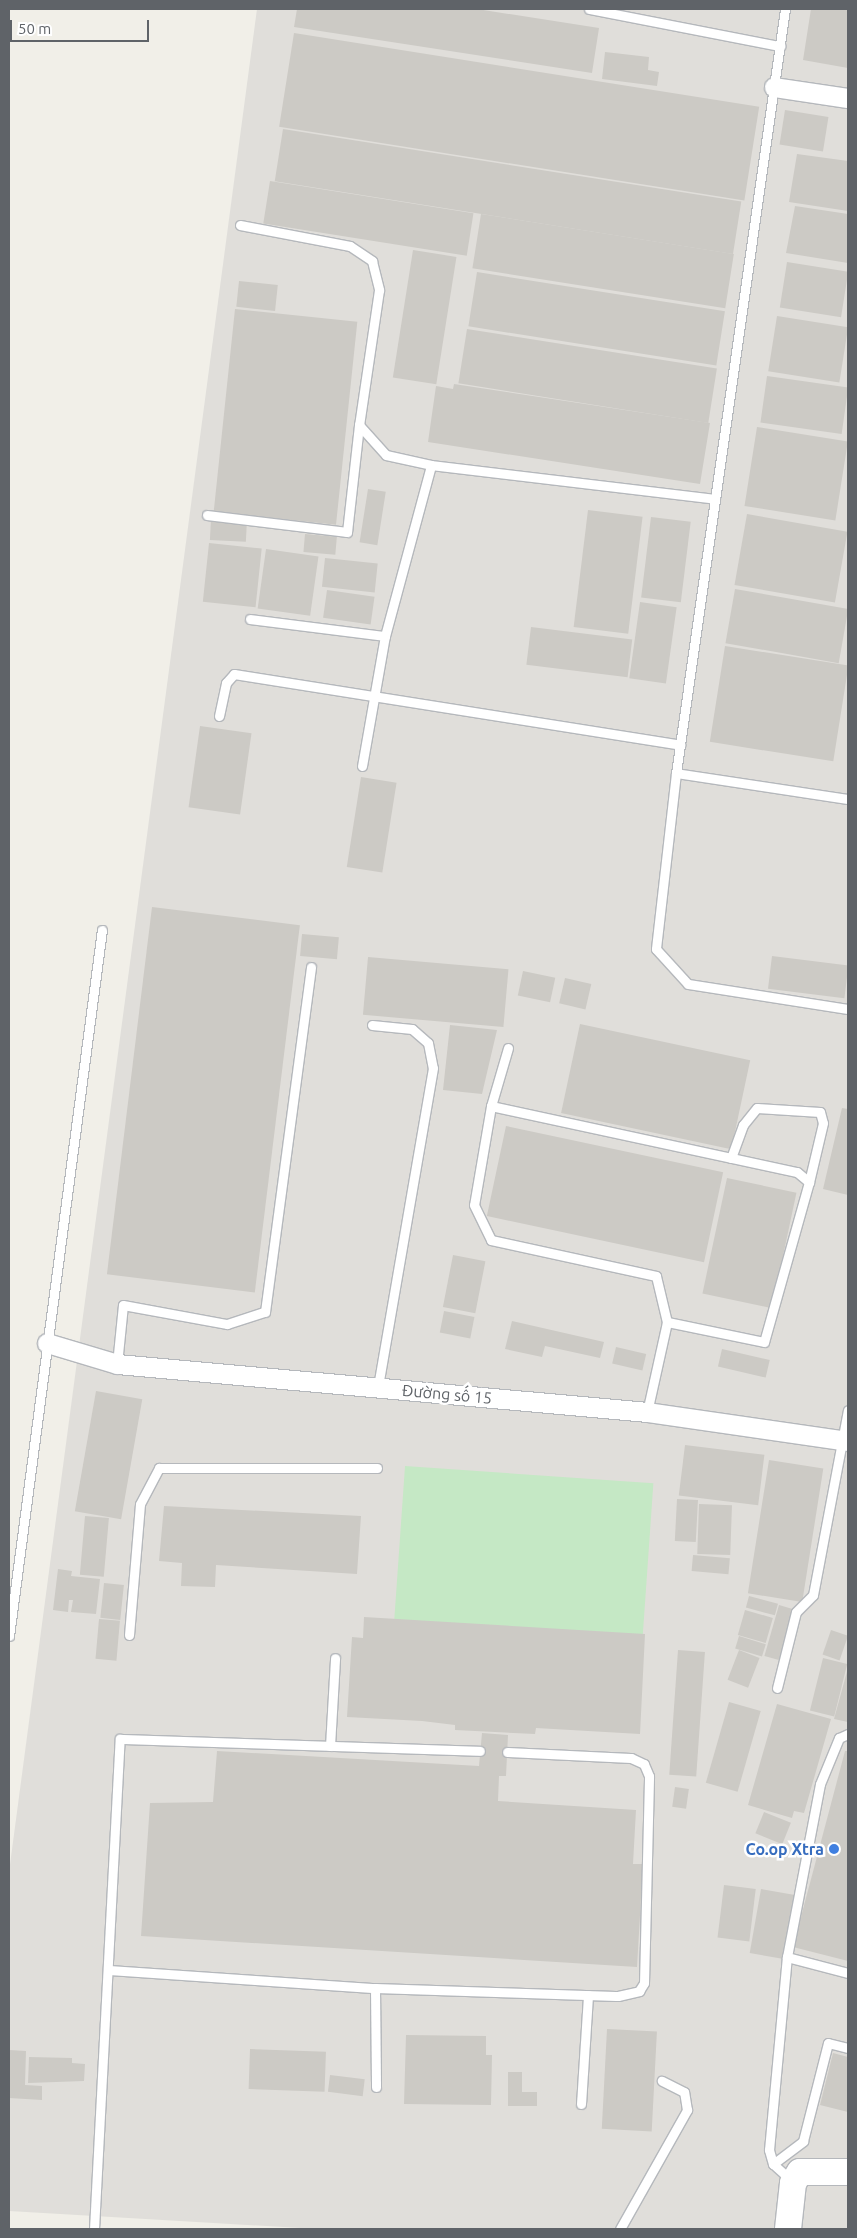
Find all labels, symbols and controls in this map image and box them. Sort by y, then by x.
scale bar [12,10,151,42]
text: 50 m [18,20,51,37]
street label: Đường số 15 [401,1380,493,1408]
place label: Co.op Xtra [745,1839,824,1859]
marker: Co.op Xtra [828,1843,840,1855]

